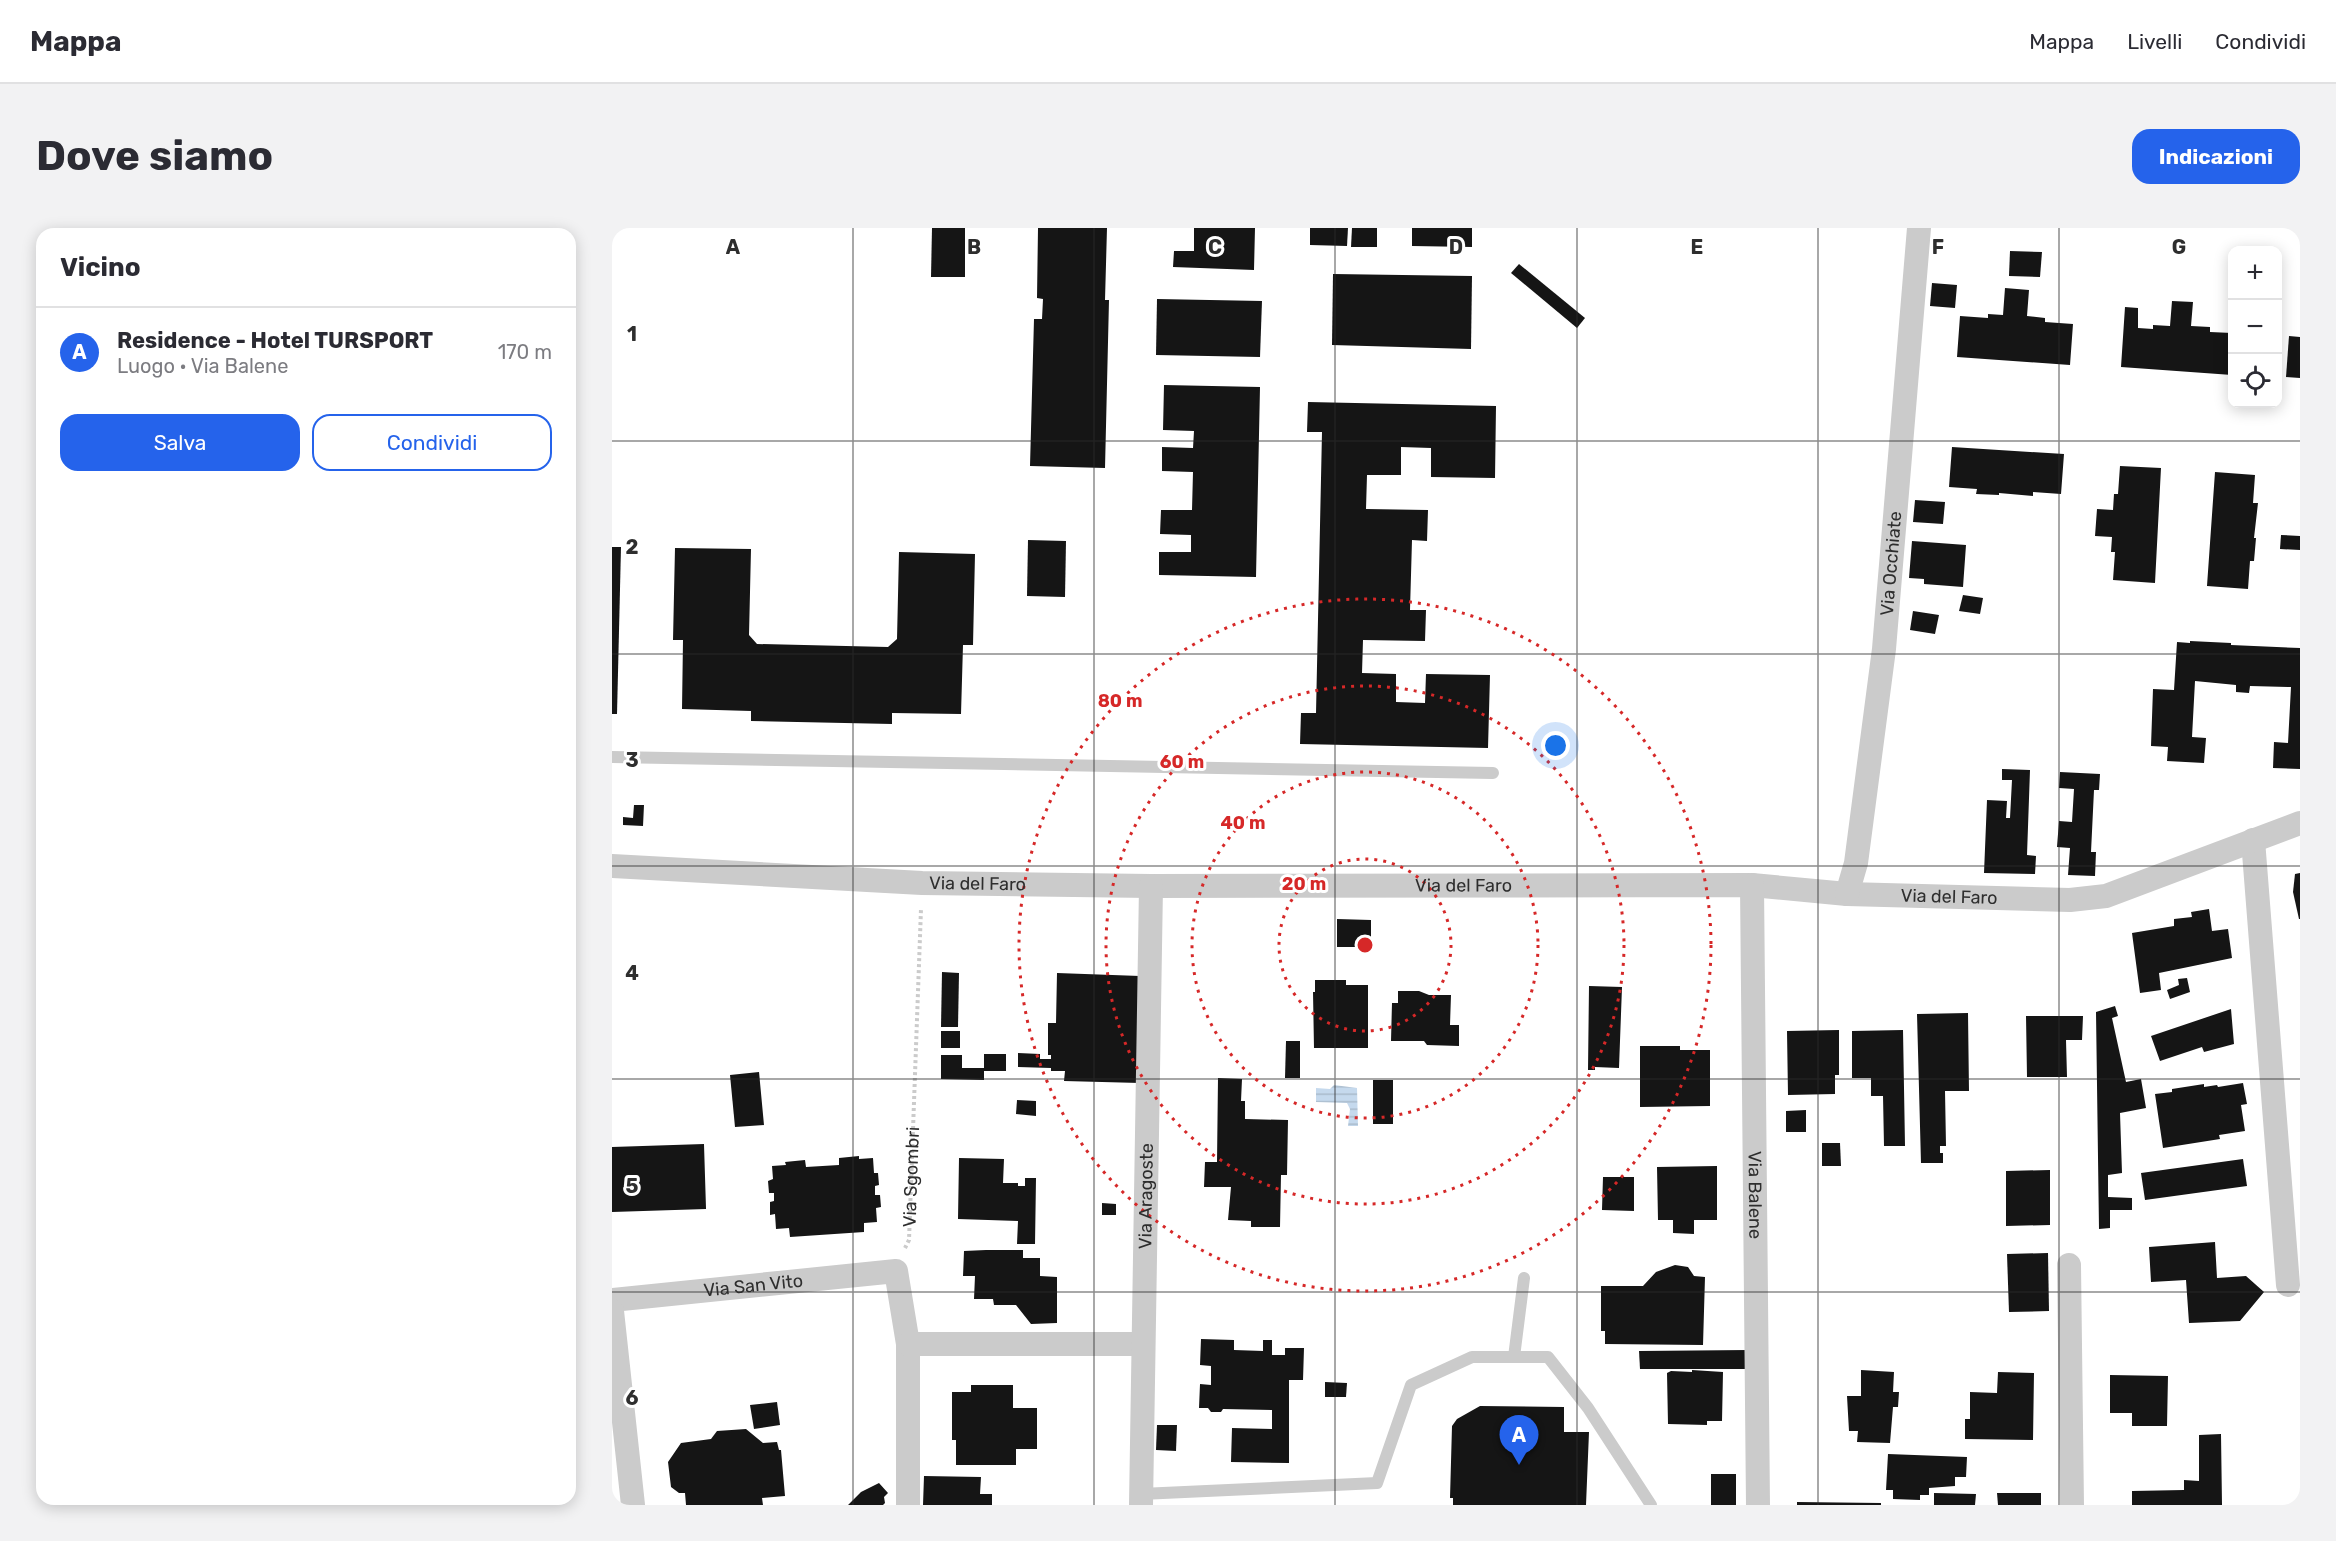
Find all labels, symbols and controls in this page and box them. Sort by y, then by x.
text: Mappa [30,25,122,58]
text: Mappa [2029,29,2094,54]
text: Livelli [2127,29,2182,54]
text: Condividi [2215,29,2306,54]
button: Indicazioni [2132,129,2300,184]
text: Dove siamo [36,131,273,181]
text: A [726,235,741,259]
text: B [967,235,981,259]
text: C [1208,235,1222,259]
text: D [1449,235,1463,259]
text: E [1691,235,1703,259]
text: F [1932,235,1944,259]
text: G [2172,235,2186,259]
map controls [2228,246,2282,408]
button: + [2228,246,2282,300]
text: Vicino [60,252,141,283]
button: − [2228,300,2282,354]
text: 1 [627,322,637,346]
text: Residence - Hotel TURSPORT [117,327,433,354]
text: A [72,340,87,364]
text: 170 m [498,340,552,364]
text: Luogo · Via Balene [117,354,288,378]
button: locate [2228,354,2282,408]
button: Salva [60,414,300,471]
button: Condividi [312,414,552,471]
street label: Via Occhiate [1876,510,1906,617]
text: 2 [626,535,639,559]
text: 80 m [1098,690,1142,712]
your location [1541,731,1570,760]
text: 3 [625,748,639,772]
text: 60 m [1160,751,1204,773]
text: 40 m [1221,812,1265,834]
street label: Via del Faro [929,872,1026,895]
text: 20 m [1282,873,1326,895]
street label: Via del Faro [1415,874,1512,897]
street label: Via del Faro [1900,884,1998,909]
centre of rings [1355,935,1375,955]
text: 4 [625,961,639,985]
street label: Via Sgombri [898,1126,924,1228]
street label: Via Aragoste [1134,1143,1158,1249]
street label: Via Balene [1744,1151,1766,1239]
text: 5 [626,1174,639,1198]
street label: Via San Vito [702,1270,804,1302]
text: 6 [625,1386,639,1410]
pin: A [1500,1416,1538,1465]

